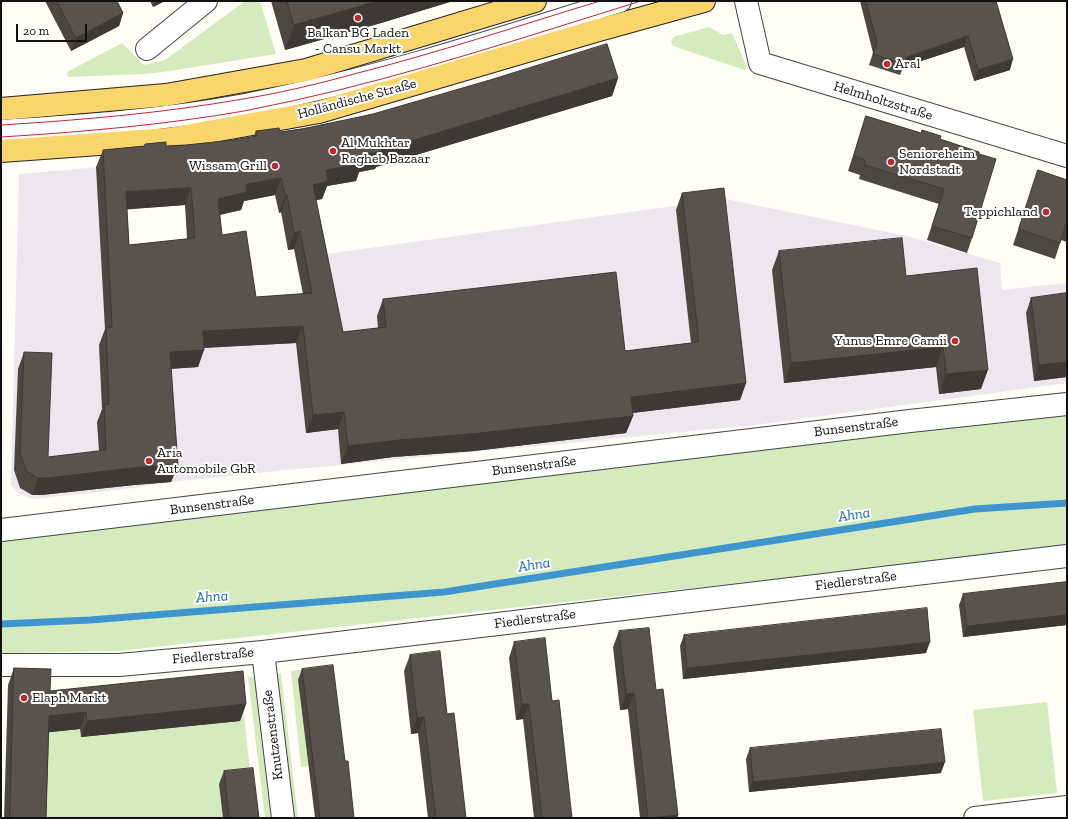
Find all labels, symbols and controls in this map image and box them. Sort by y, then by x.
marker: Balkan BG Laden - Cansu Markt [353,13,363,23]
scale bar [18,16,89,42]
text: 20 m [23,24,49,38]
place label: Balkan BG Laden - Cansu Markt [307,25,409,58]
place label: Aral [895,56,920,72]
marker: Aral [882,59,892,69]
street label: Holländische Straße [296,75,418,123]
street label: Helmholtzstraße [831,78,935,124]
place label: Al Mukhtar Ragheb Bazaar [341,135,430,168]
marker: Al Mukhtar Ragheb Bazaar [328,146,338,156]
place label: Senioreheim Nordstadt [899,146,975,178]
marker: Senioreheim Nordstadt [886,157,896,167]
place label: Wissam Grill [189,158,267,174]
marker: Wissam Grill [270,161,280,171]
place label: Teppichland [964,204,1038,220]
marker: Teppichland [1041,207,1051,217]
place label: Yunus Emre Camii [834,333,947,349]
marker: Yunus Emre Camii [950,336,960,346]
street label: Bunsenstraße [813,413,899,441]
place label: Aria Automobile GbR [157,445,256,478]
street label: Bunsenstraße [491,452,577,480]
marker: Aria Automobile GbR [144,456,154,466]
street label: Bunsenstraße [169,491,255,519]
water label: Ahna [837,504,871,526]
water label: Ahna [517,554,551,576]
street label: Fiedlerstraße [814,568,898,594]
water label: Ahna [195,587,229,607]
street label: Fiedlerstraße [493,606,577,632]
street label: Fiedlerstraße [171,644,255,668]
street label: Knutzenstraße [259,689,287,781]
place label: Elaph Markt [32,690,107,706]
marker: Elaph Markt [19,693,29,703]

